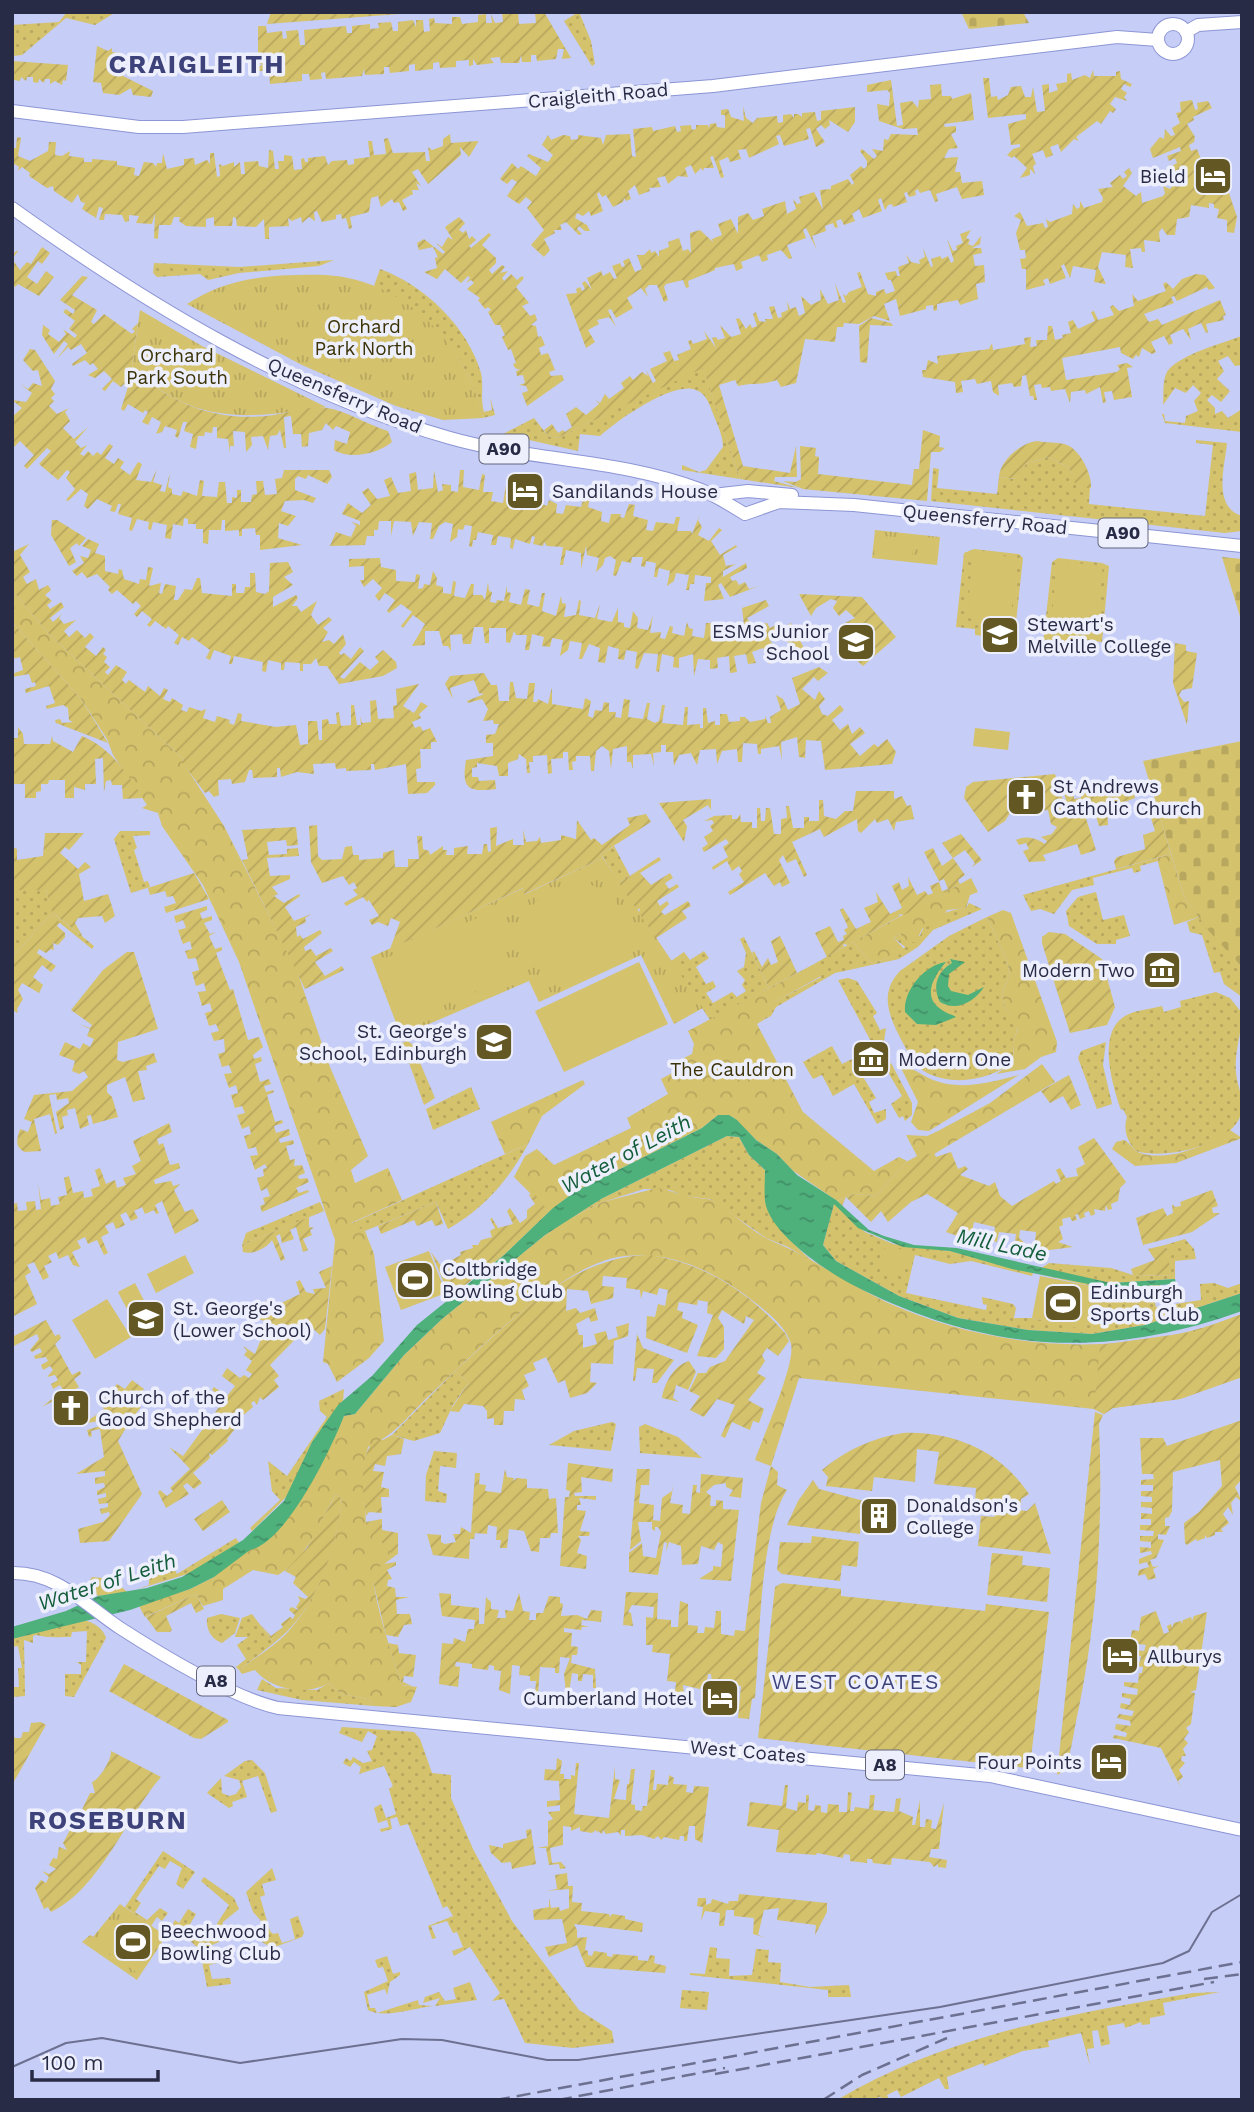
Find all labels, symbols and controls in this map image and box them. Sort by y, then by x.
district label: CRAIGLEITH [109,49,285,79]
street label: Craigleith Road [527,78,669,113]
hotel icon: Bield [1192,155,1234,197]
place label: Bield [1140,165,1186,188]
park label: Orchard Park North [314,315,414,360]
park label: Orchard Park South [126,344,228,389]
street label: Queensferry Road [264,353,425,438]
road number: A90 [480,434,528,463]
hotel icon: Sandilands House [504,470,546,512]
place label: Sandilands House [552,480,718,503]
street label: Queensferry Road [901,499,1068,540]
road number: A90 [1098,518,1148,548]
place label: Stewart's Melville College [1027,613,1172,658]
school or university icon: Stewart's Melville College [979,614,1021,656]
place label: ESMS Junior School [712,620,829,665]
school or university icon: ESMS Junior School [835,621,877,663]
place label: St Andrews Catholic Church [1053,775,1202,820]
church icon: St Andrews Catholic Church [1005,776,1047,818]
museum icon: Modern Two [1141,949,1183,991]
place label: Modern Two [1022,959,1135,982]
place label: St. George's School, Edinburgh [299,1020,467,1065]
school or university icon: St. George's School, Edinburgh [473,1021,515,1063]
museum icon: Modern One [850,1038,892,1080]
place label: Modern One [898,1048,1011,1071]
park label: The Cauldron [670,1058,794,1081]
water label: Water of Leith [556,1109,695,1198]
water label: Mill Lade [955,1223,1050,1266]
place label: Coltbridge Bowling Club [442,1258,563,1303]
sports icon: Coltbridge Bowling Club [394,1259,436,1301]
place label: Edinburgh Sports Club [1090,1281,1200,1326]
sports icon: Edinburgh Sports Club [1042,1282,1084,1324]
place label: St. George's (Lower School) [173,1297,311,1342]
school or university icon: St. George's (Lower School) [125,1298,167,1340]
place label: Church of the Good Shepherd [98,1386,242,1431]
church icon: Church of the Good Shepherd [50,1387,92,1429]
place label: Donaldson's College [906,1494,1018,1539]
building icon: Donaldson's College [858,1495,900,1537]
water label: Water of Leith [35,1547,179,1616]
hotel icon: Allburys [1099,1635,1141,1677]
place label: Allburys [1147,1645,1222,1668]
road number: A8 [197,1666,235,1696]
district label: WEST COATES [772,1669,940,1694]
hotel icon: Cumberland Hotel [699,1677,741,1719]
place label: Cumberland Hotel [523,1687,693,1710]
street label: West Coates [689,1735,807,1768]
hotel icon: Four Points [1088,1741,1130,1783]
road number: A8 [866,1750,904,1780]
place label: Four Points [977,1751,1082,1774]
district label: ROSEBURN [28,1805,188,1835]
place label: Beechwood Bowling Club [160,1920,281,1965]
sports icon: Beechwood Bowling Club [112,1921,154,1963]
scale bar [32,2038,158,2082]
text: 100 m [42,2050,104,2075]

